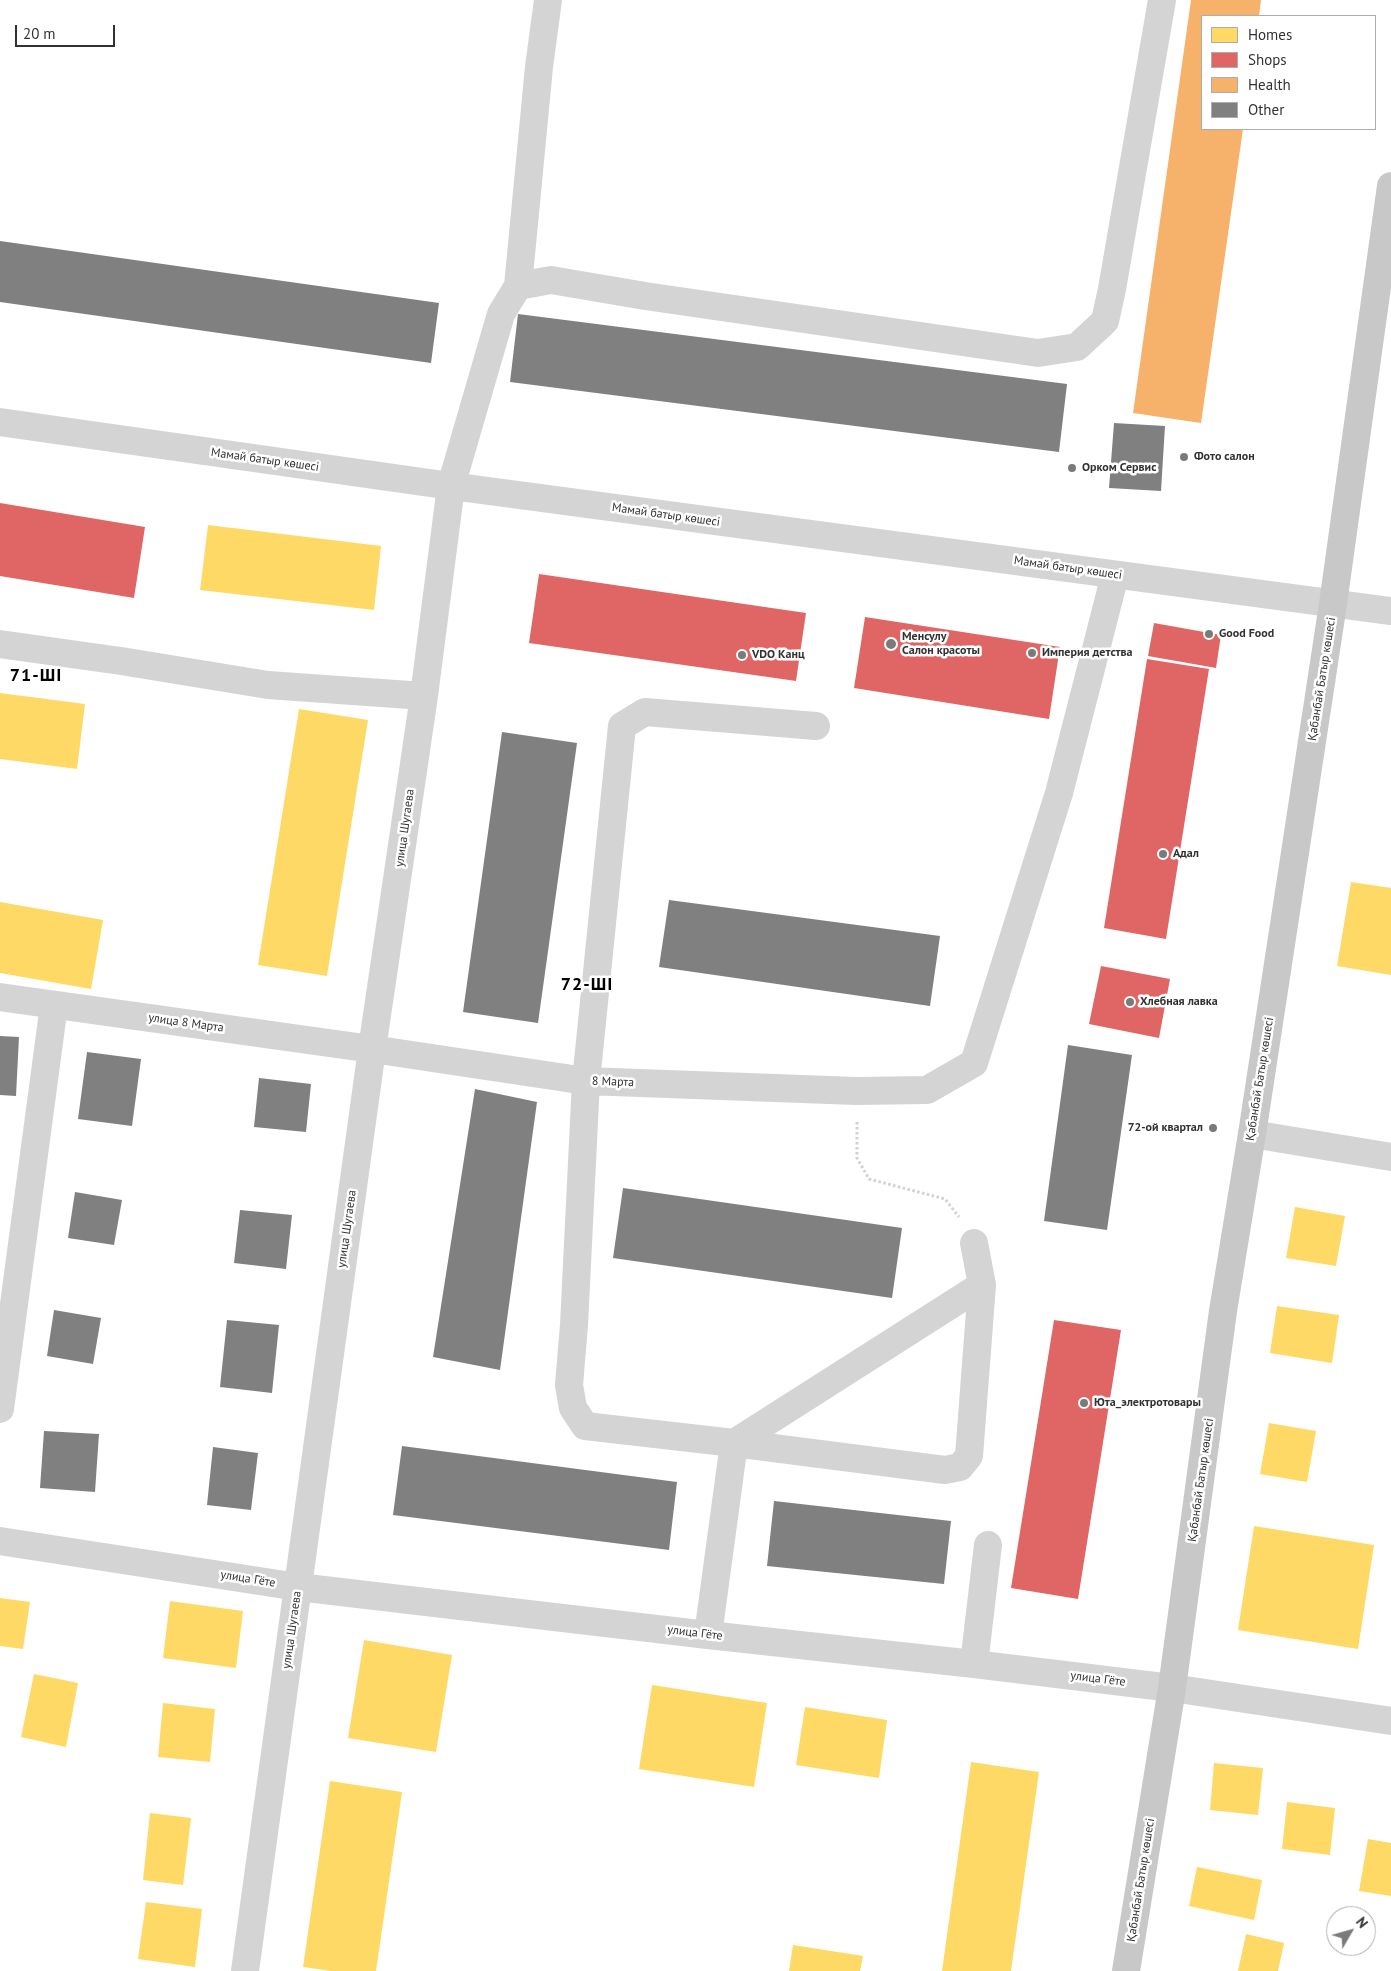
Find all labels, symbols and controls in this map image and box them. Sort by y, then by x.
scale bar [18,15,118,47]
legend [1201,15,1376,130]
text: 20 m [23,24,56,43]
text: Homes [1248,25,1292,44]
text: Shops [1248,50,1287,69]
text: Health [1248,75,1291,94]
text: Other [1248,100,1284,119]
street label: Мамай батыр көшесі [210,445,320,475]
place label: Фото салон [1194,450,1255,464]
marker: Фото салон [1178,451,1190,463]
place label: Орком Сервис [1082,461,1156,475]
marker: Орком Сервис [1066,462,1078,474]
street label: Мамай батыр көшесі [611,500,721,530]
street label: Мамай батыр көшесі [1013,553,1123,583]
street label: Қабанбай Батыр көшесі [1305,616,1339,742]
place label: Good Food [1219,627,1274,641]
marker: Good Food [1203,628,1215,640]
place label: Менсулу Салон красоты [902,630,980,658]
marker: Менсулу Салон красоты [884,637,898,651]
place label: Империя детства [1042,646,1133,660]
marker: Империя детства [1026,647,1038,659]
place label: VDO Канц [752,648,805,662]
marker: VDO Канц [736,649,748,661]
district label: 71-ШІ [9,665,63,687]
street label: улица Шугаева [392,788,418,868]
place label: Адал [1173,847,1199,861]
marker: Адал [1157,848,1169,860]
district label: 72-ШІ [560,974,614,996]
place label: Хлебная лавка [1140,995,1218,1009]
marker: Хлебная лавка [1124,996,1136,1008]
street label: улица 8 Марта [147,1011,225,1035]
street label: Қабанбай Батыр көшесі [1243,1016,1277,1142]
street label: 8 Марта [592,1074,634,1090]
place label: 72-ой квартал [1128,1121,1203,1135]
marker: 72-ой квартал [1207,1122,1219,1134]
street label: улица Шугаева [334,1189,360,1269]
place label: Юта_электротовары [1094,1396,1201,1410]
marker: Юта_электротовары [1078,1397,1090,1409]
street label: Қабанбай Батыр көшесі [1185,1417,1217,1543]
street label: улица Гёте [219,1568,277,1590]
street label: улица Шугаева [279,1590,305,1670]
street label: улица Гёте [667,1622,723,1644]
street label: улица Гёте [1070,1668,1126,1690]
street label: Қабанбай Батыр көшесі [1124,1817,1158,1943]
north arrow [1326,1906,1376,1956]
text: N [1352,1913,1372,1932]

